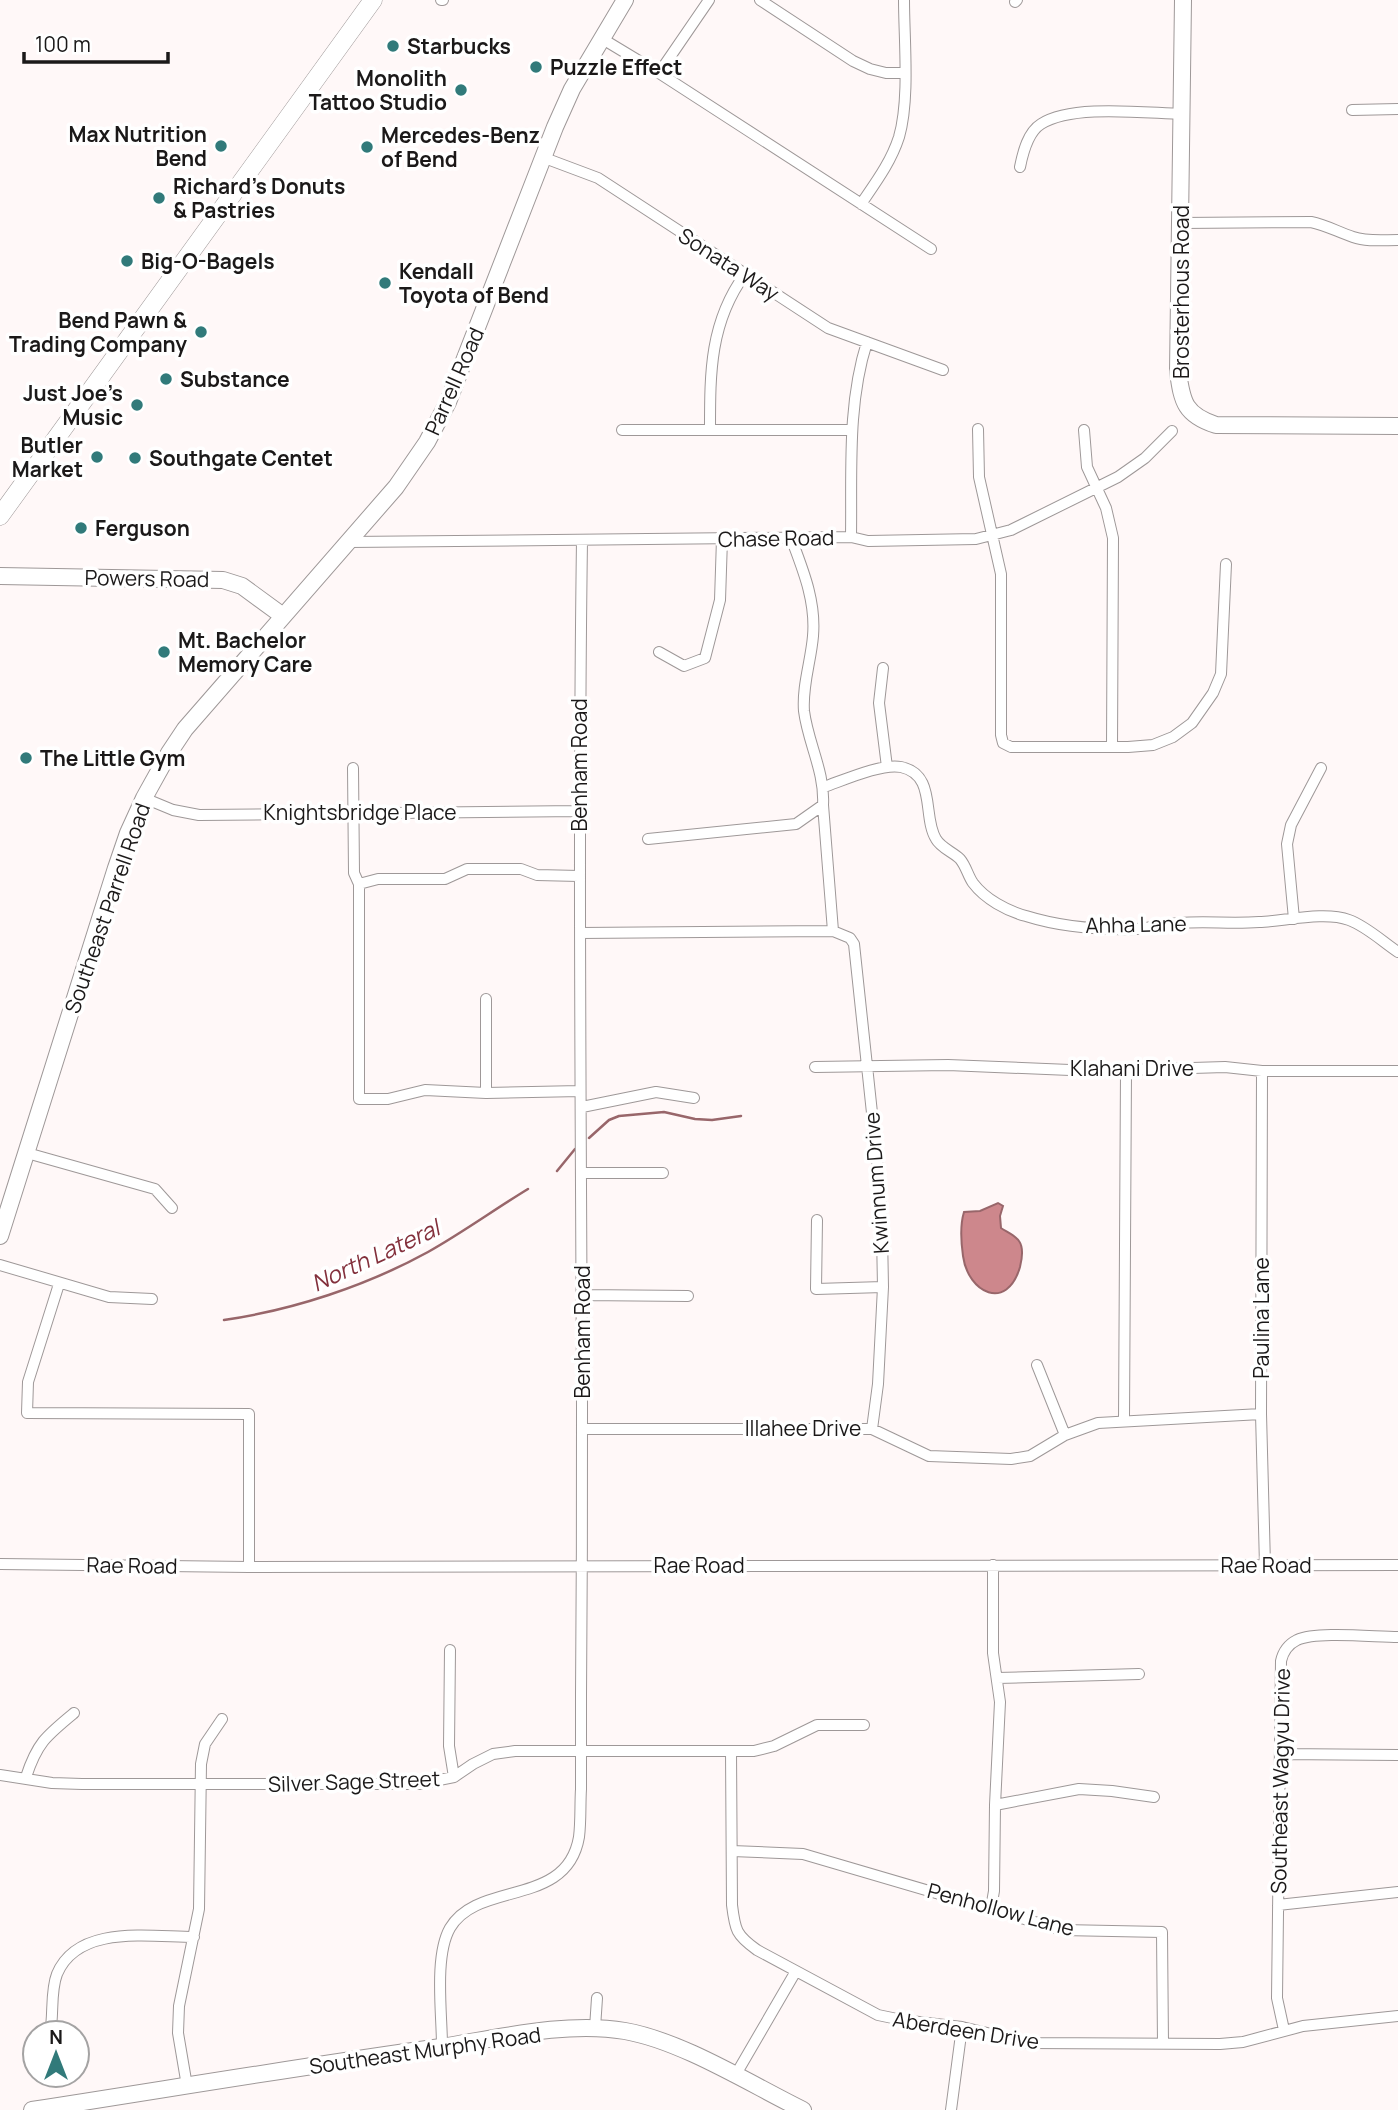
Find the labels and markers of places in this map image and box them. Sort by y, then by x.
place label: Starbucks [407,32,511,60]
marker: Starbucks [385,38,401,54]
place label: Puzzle Effect [550,53,682,81]
marker: Puzzle Effect [528,59,544,75]
place label: Monolith Tattoo Studio [309,64,447,116]
marker: Monolith Tattoo Studio [453,82,469,98]
place label: Max Nutrition Bend [68,120,207,172]
place label: Mercedes-Benz of Bend [381,121,540,173]
marker: Max Nutrition Bend [213,138,229,154]
marker: Mercedes-Benz of Bend [359,139,375,155]
place label: Richard’s Donuts & Pastries [173,172,345,224]
marker: Richard’s Donuts & Pastries [151,190,167,206]
place label: Big-O-Bagels [141,247,275,275]
marker: Big-O-Bagels [119,253,135,269]
place label: Kendall Toyota of Bend [399,257,549,309]
marker: Kendall Toyota of Bend [377,275,393,291]
place label: Bend Pawn & Trading Company [9,306,187,358]
marker: Bend Pawn & Trading Company [193,324,209,340]
place label: Substance [180,365,290,393]
marker: Substance [158,371,174,387]
place label: Just Joe’s Music [23,379,123,431]
marker: Just Joe’s Music [129,397,145,413]
place label: Butler Market [12,431,83,483]
place label: Southgate Centet [149,444,333,472]
marker: Butler Market [89,449,105,465]
marker: Southgate Centet [127,450,143,466]
place label: Ferguson [95,514,190,542]
marker: Ferguson [73,520,89,536]
place label: Mt. Bachelor Memory Care [178,626,312,678]
marker: Mt. Bachelor Memory Care [156,644,172,660]
place label: The Little Gym [40,744,185,772]
marker: The Little Gym [18,750,34,766]

